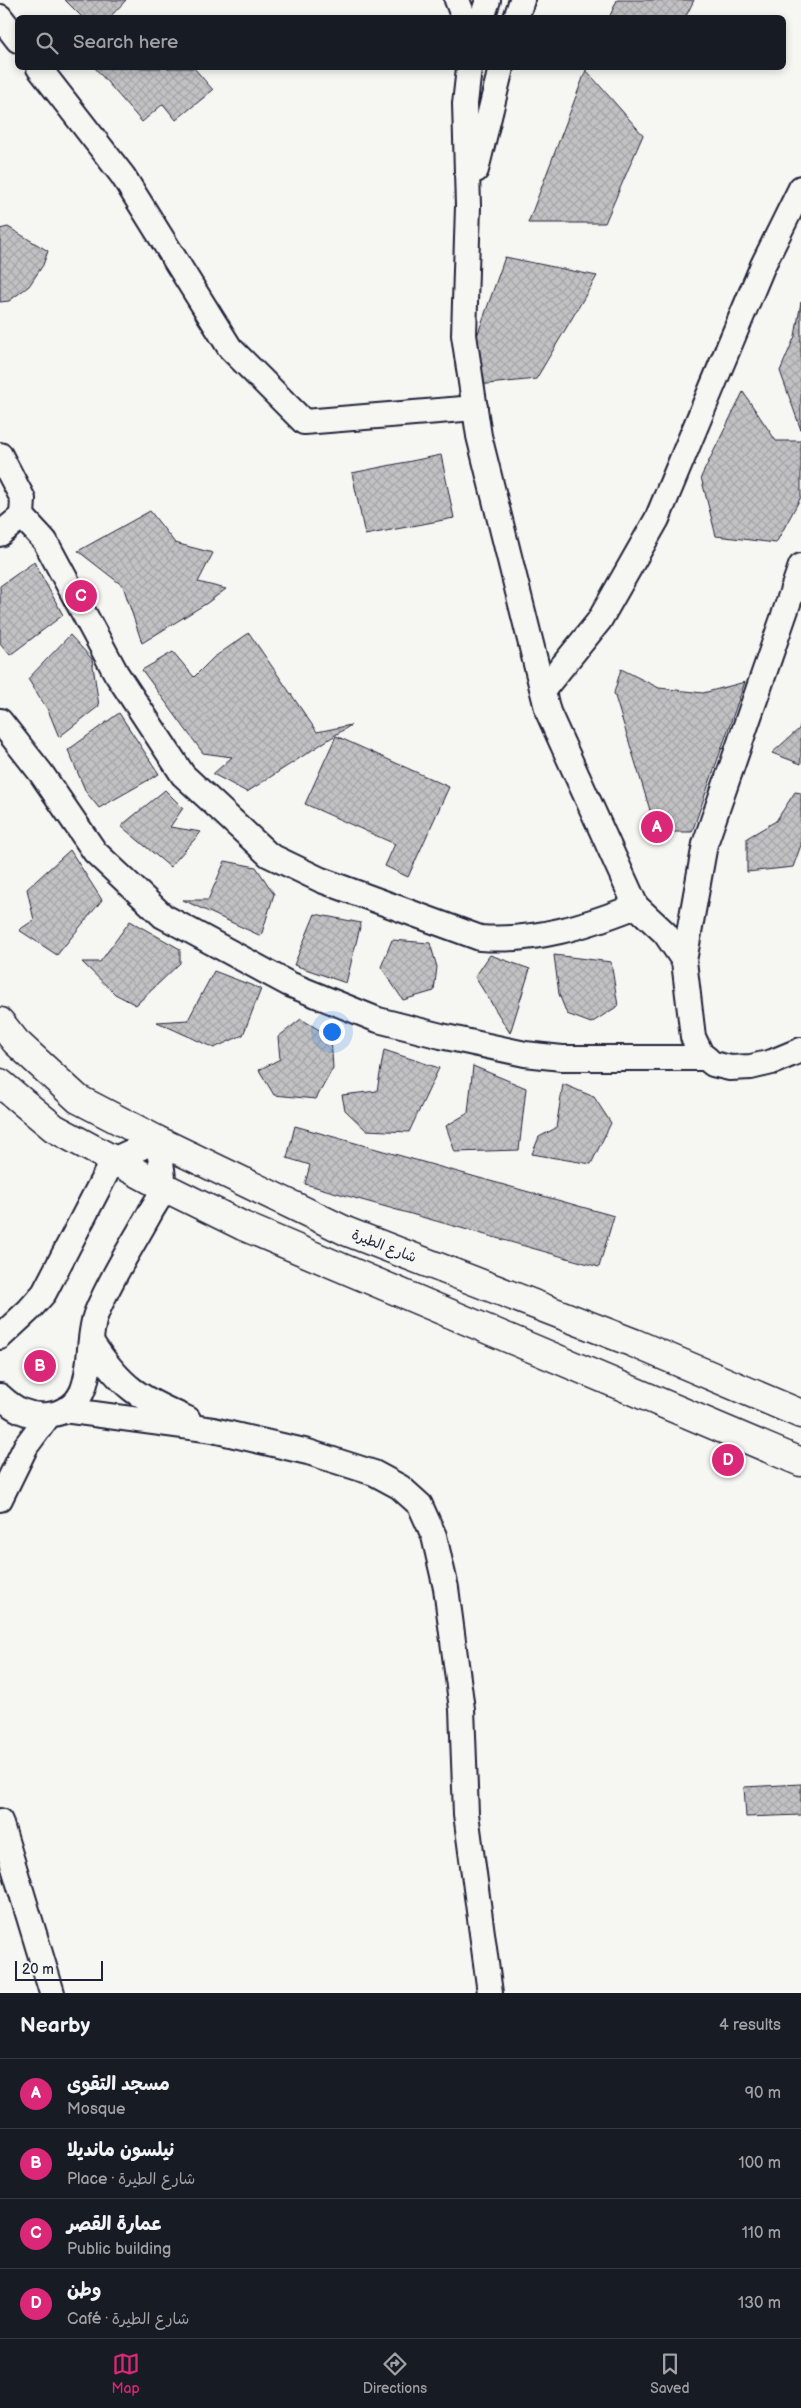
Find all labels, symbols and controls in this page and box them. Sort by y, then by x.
search box [15,15,786,70]
icon: search [33,29,61,57]
text: Search here [73,31,178,54]
pin: C [65,577,97,615]
pin: A [641,808,673,846]
your location [319,1019,345,1045]
street label: شارع الطيرة [349,1226,419,1267]
pin: B [24,1347,56,1385]
pin: D [712,1441,744,1479]
scale bar [15,1958,102,1981]
text: 20 m [22,1961,54,1978]
text: Nearby [20,2013,90,2038]
text: 4 results [719,2016,781,2035]
text: مسجد التقوى [67,2073,170,2096]
text: A [31,2084,41,2103]
text: 90 m [745,2084,781,2103]
text: Mosque [67,2100,126,2119]
text: نيلسون مانديلا [67,2139,174,2162]
text: B [30,2154,42,2173]
text: 100 m [738,2154,781,2173]
text: Place · شارع الطيرة [67,2170,196,2189]
text: عمارة القصر [67,2213,163,2236]
text: C [30,2224,42,2243]
text: 110 m [742,2224,781,2243]
text: Public building [67,2240,171,2259]
text: وطن [67,2279,102,2302]
text: D [30,2294,42,2313]
text: 130 m [738,2294,781,2313]
text: Café · شارع الطيرة [67,2310,189,2329]
tab: Map [112,2350,140,2397]
tab: Directions [363,2350,427,2397]
tab: Saved [650,2350,689,2397]

